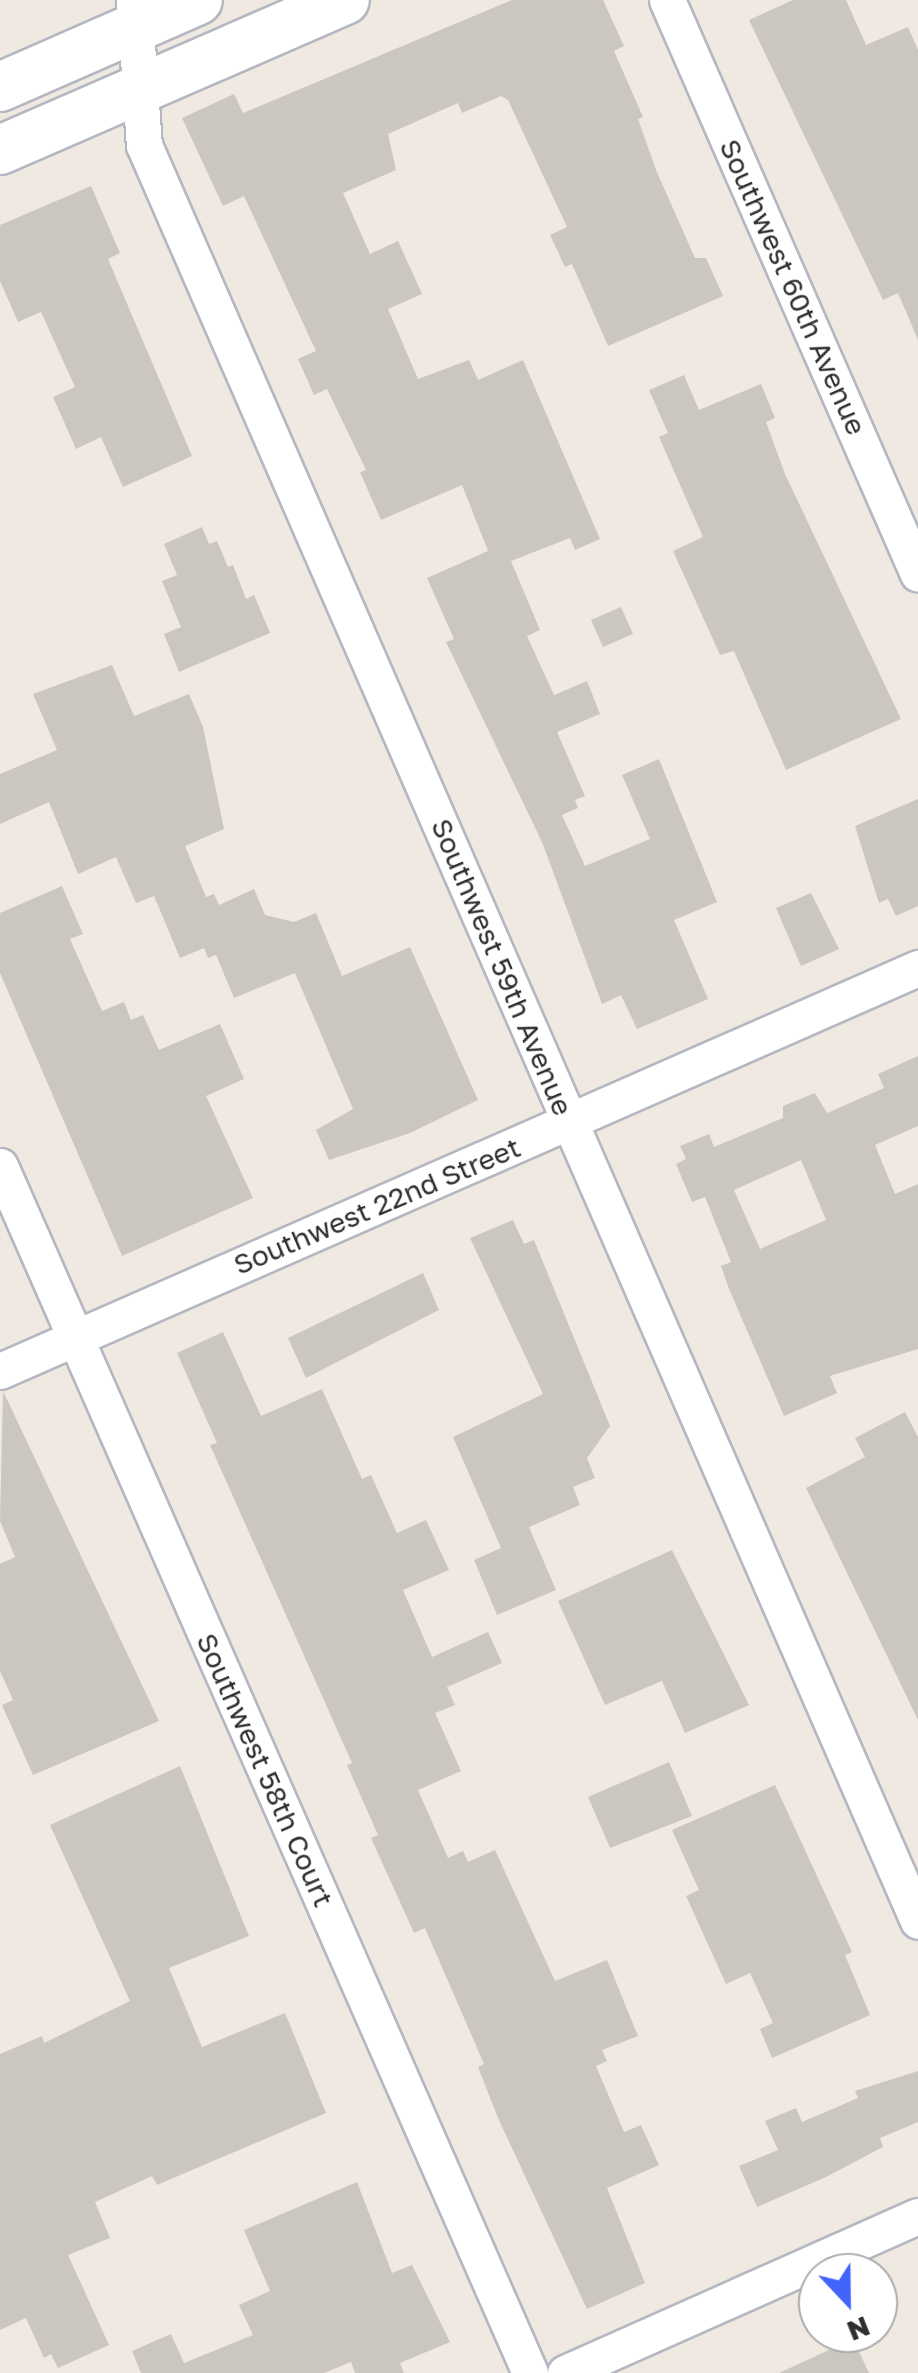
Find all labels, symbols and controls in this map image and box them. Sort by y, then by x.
street label: Southwest 60th Avenue [713,134,873,440]
street label: Southwest 59th Avenue [424,814,580,1120]
street label: Southwest 22nd Street [229,1130,525,1282]
street label: Southwest 58th Court [190,1628,340,1912]
north arrow [798,2253,898,2353]
text: N [843,2310,875,2349]

